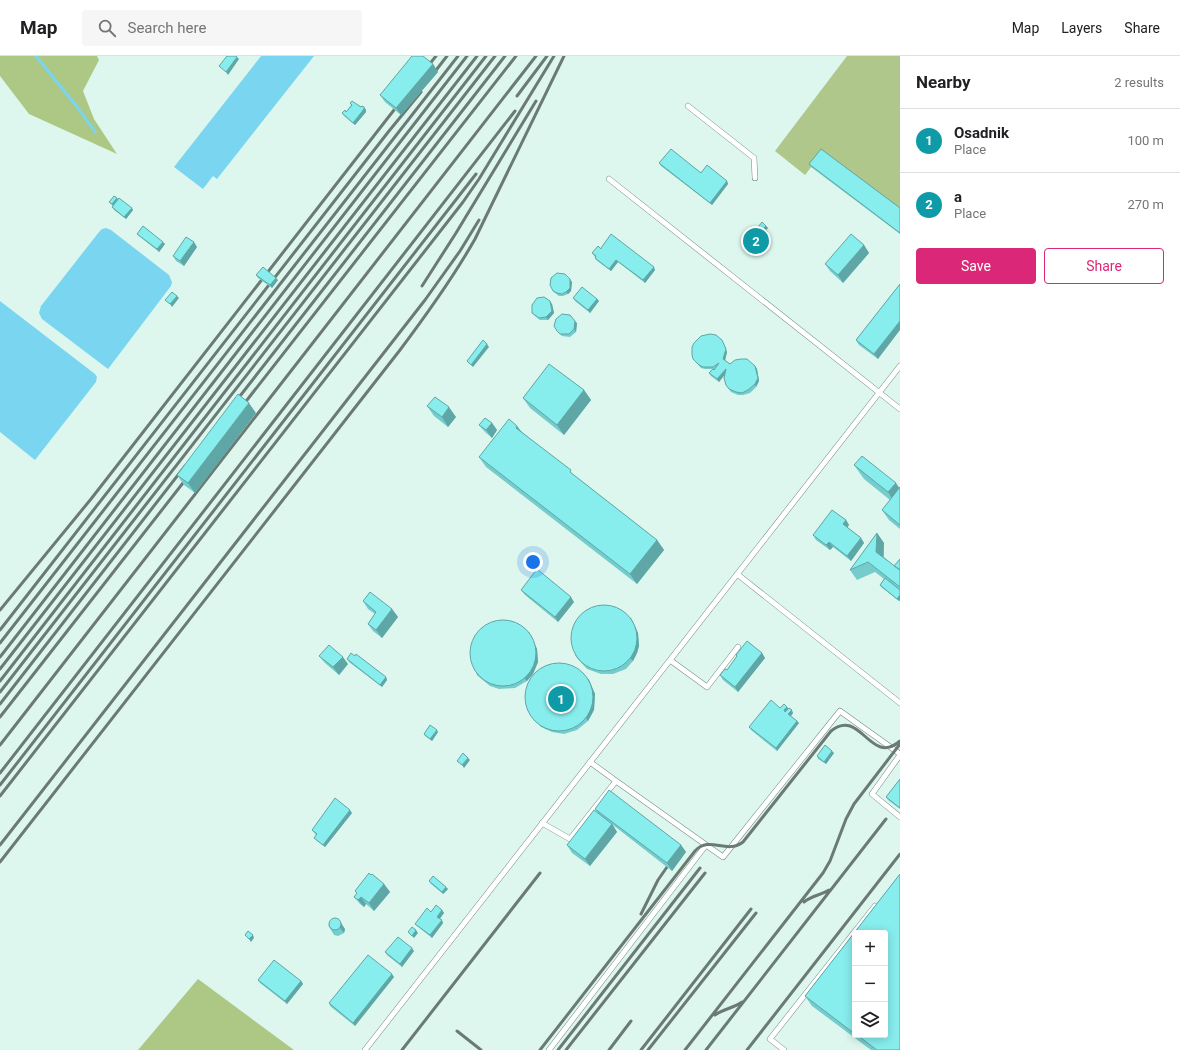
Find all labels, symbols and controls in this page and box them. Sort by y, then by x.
search box [82,10,362,46]
text: Map [20,16,58,39]
icon: search [96,17,118,39]
text: Search here [128,19,206,37]
text: Map [1012,20,1039,36]
text: Layers [1061,20,1102,36]
text: Share [1124,20,1160,36]
text: Nearby [916,72,971,92]
text: 2 results [1114,75,1164,90]
text: Osadnik [954,124,1009,142]
text: 1 [925,133,933,148]
text: 100 m [1127,133,1164,148]
text: Place [954,142,986,157]
text: a [954,188,962,206]
text: 2 [925,197,933,212]
text: 270 m [1127,197,1164,212]
text: Place [954,206,986,221]
pin: 2 [743,226,769,256]
button: Save [916,248,1036,284]
button: Share [1044,248,1164,284]
your location [523,552,543,572]
pin: 1 [548,684,574,714]
map controls [852,930,888,1038]
button: + [852,930,888,966]
button: − [852,966,888,1002]
button: layers [852,1002,888,1038]

